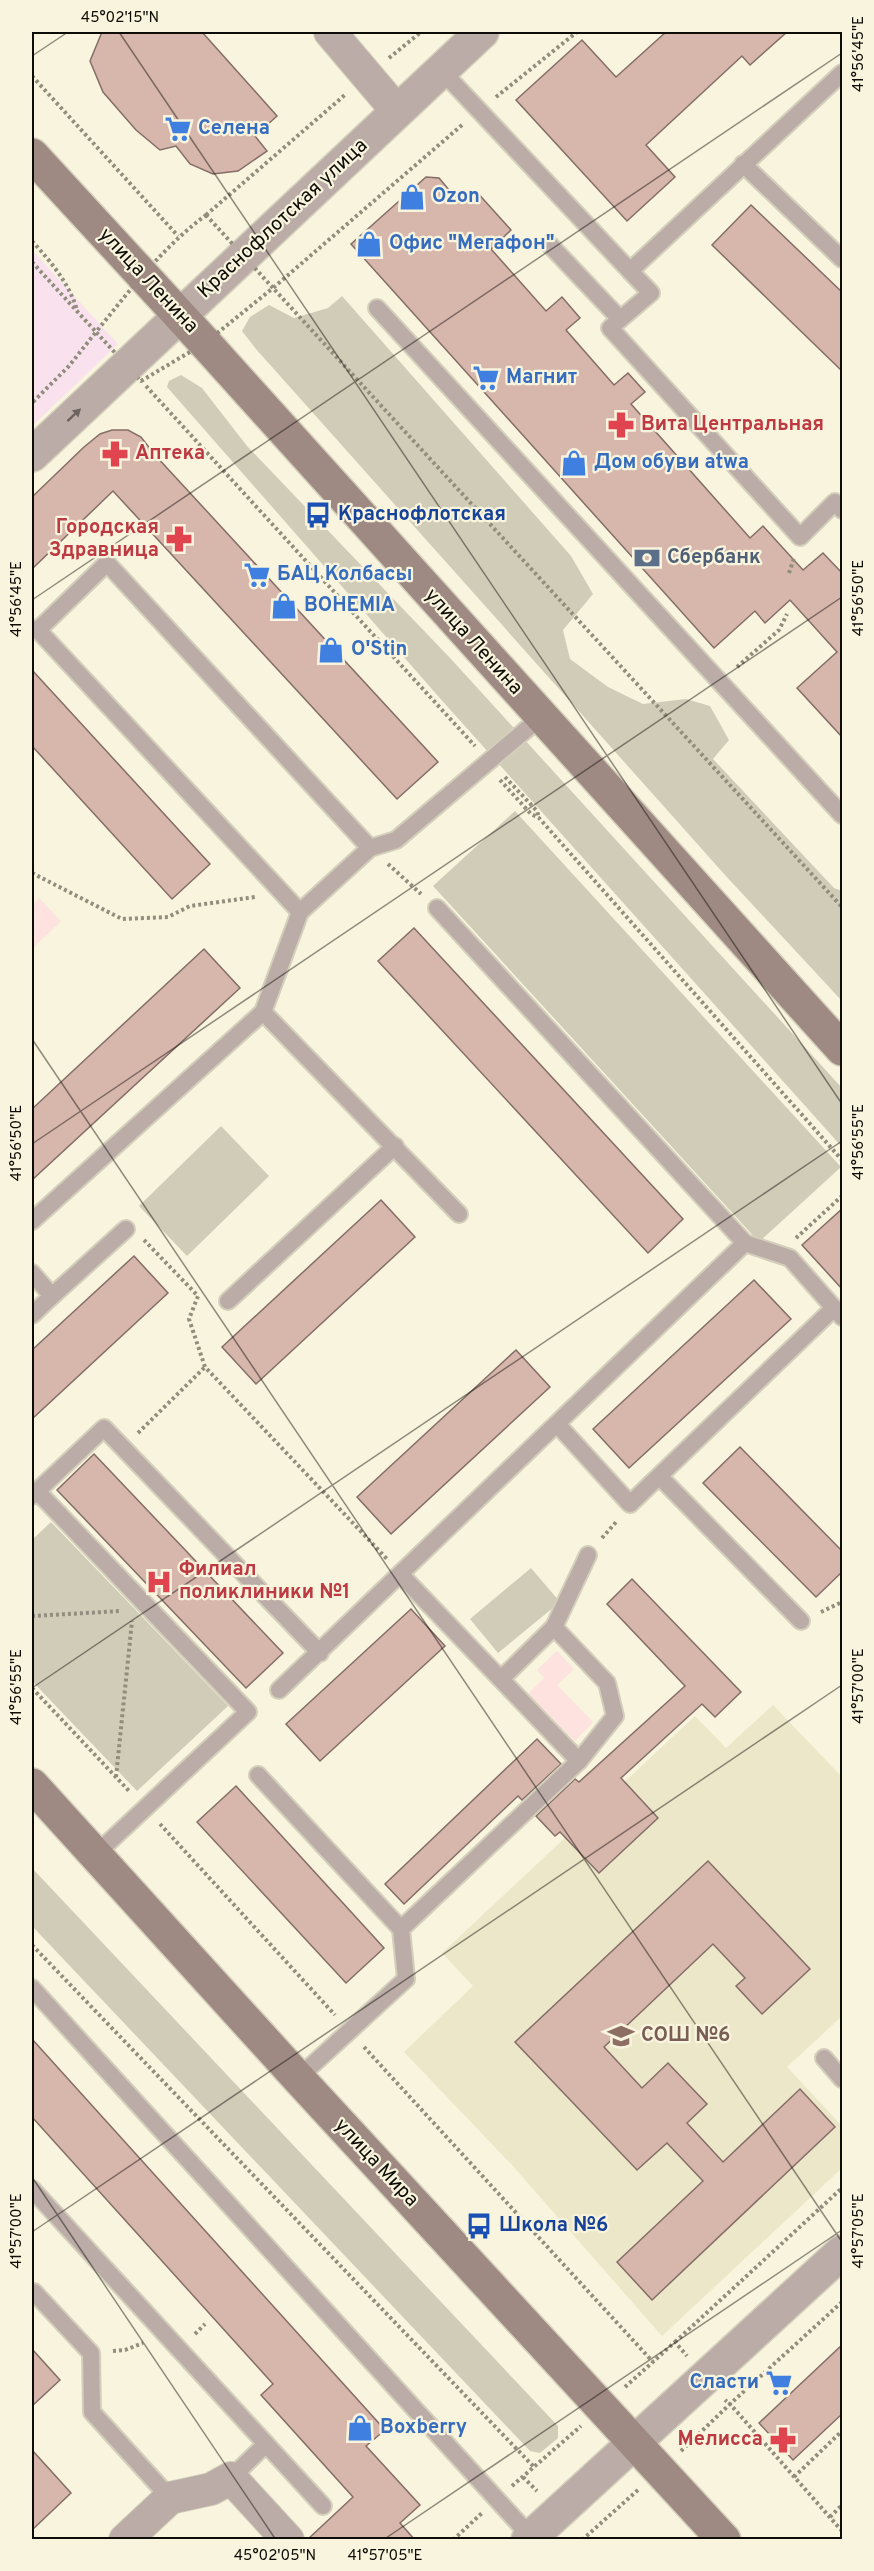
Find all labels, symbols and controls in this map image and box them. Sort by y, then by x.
text: 45°02'15"N [81,9,159,28]
text: 41°56'45"E [850,16,869,92]
supermarket icon: Селена [163,114,193,144]
place label: Селена [198,116,270,142]
street label: Краснофлотская улица [192,133,374,305]
shop icon: Ozon [397,182,427,212]
place label: Ozon [432,184,480,210]
street label: улица Ленина [92,223,204,339]
shop icon: Офис "Мегафон" [354,229,384,259]
place label: Офис "Мегафон" [389,231,555,257]
supermarket icon: Магнит [471,363,501,393]
place label: Магнит [506,365,577,391]
one-way arrow [67,409,81,423]
pharmacy icon: Вита Центральная [606,410,636,440]
place label: Вита Центральная [641,412,824,438]
pharmacy icon: Аптека [100,439,130,469]
place label: Аптека [135,441,205,467]
shop icon: Дом обуви atwa [559,448,589,478]
place label: Дом обуви atwa [594,450,749,476]
bus stop icon: Краснофлотская [303,500,333,530]
place label: Краснофлотская [338,502,506,528]
place label: Городская Здравница [49,515,159,564]
pharmacy icon: Городская Здравница [164,524,194,554]
bank icon: Сбербанк [632,543,662,573]
place label: Сбербанк [667,545,761,571]
supermarket icon: БАЦ Колбасы [242,560,272,590]
text: 41°56'50"E [850,560,869,636]
text: 41°56'45"E [8,561,27,637]
place label: БАЦ Колбасы [277,562,412,588]
street label: улица Ленина [418,583,528,701]
shop icon: BOHEMIA [269,591,299,621]
place label: BOHEMIA [304,593,395,619]
shop icon: O'Stin [316,635,346,665]
place label: O'Stin [351,637,407,663]
text: 41°56'55"E [850,1104,869,1180]
text: 41°56'50"E [8,1105,27,1181]
place label: Филиал поликлиники №1 [179,1557,350,1606]
hospital icon: Филиал поликлиники №1 [144,1567,174,1597]
text: 41°57'00"E [850,1648,869,1724]
text: 41°56'55"E [8,1649,27,1725]
school or university icon: СОШ №6 [606,2021,636,2051]
place label: СОШ №6 [641,2023,730,2049]
street label: улица Мира [328,2113,424,2213]
text: 41°57'00"E [8,2193,27,2269]
text: 41°57'05"E [850,2193,869,2269]
bus stop icon: Школа №6 [464,2211,494,2241]
place label: Школа №6 [499,2213,608,2239]
supermarket icon: Сласти [764,2368,794,2398]
place label: Сласти [689,2370,759,2396]
shop icon: Boxberry [345,2413,375,2443]
place label: Boxberry [380,2415,467,2441]
pharmacy icon: Мелисса [768,2425,798,2455]
place label: Мелисса [678,2427,763,2453]
text: 45°02'05"N [234,2547,316,2566]
text: 41°57'05"E [347,2547,423,2566]

